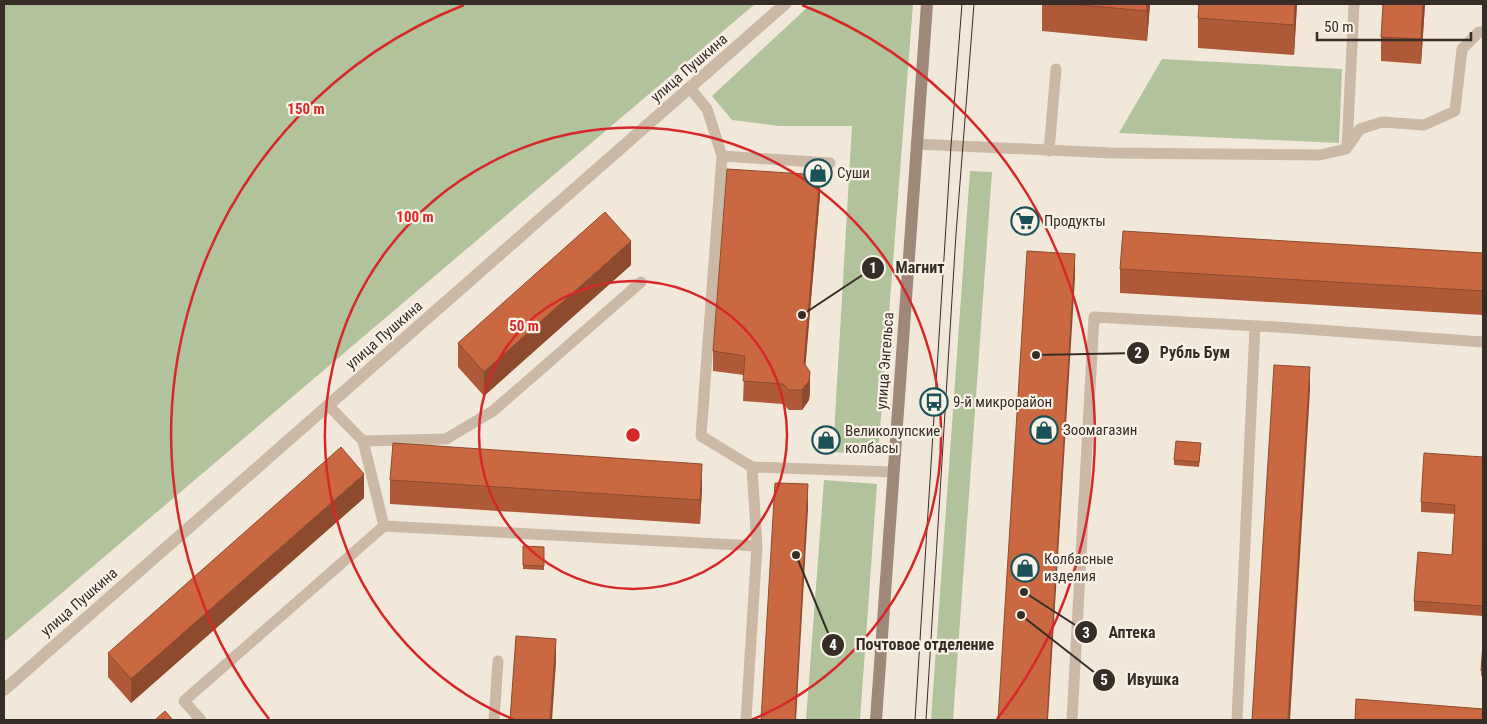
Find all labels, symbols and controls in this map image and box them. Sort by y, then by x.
scale bar [1317,10,1471,42]
text: 50 m [1324,18,1354,36]
street label: улица Пушкина [647,30,731,106]
text: 150 m [287,100,325,118]
shop icon: Суши [803,158,833,188]
place label: Суши [837,164,870,182]
supermarket icon: Продукты [1010,206,1040,236]
text: 100 m [396,208,434,226]
place label: Продукты [1044,212,1106,230]
callout: Магнит [861,252,955,283]
text: Магнит [896,258,944,277]
text: 1 [869,259,877,277]
street label: улица Пушкина [342,297,426,373]
street label: улица Энгельса [873,312,897,410]
text: 50 m [509,317,539,335]
callout: Рубль Бум [1125,337,1241,368]
text: Рубль Бум [1160,343,1230,362]
text: 2 [1134,344,1142,362]
bus stop icon: 9-й микрорайон [919,387,949,417]
place label: 9-й микрорайон [953,393,1052,411]
shop icon: Зоомагазин [1029,415,1059,445]
place label: Зоомагазин [1063,421,1137,439]
place label: Великолупские колбасы [845,422,940,457]
shop icon: Великолупские колбасы [811,425,841,455]
centre of rings [624,426,642,444]
place label: Колбасные изделия [1044,550,1114,585]
shop icon: Колбасные изделия [1010,553,1040,583]
street label: улица Пушкина [37,564,121,640]
callout: Аптека [1073,617,1165,648]
text: Аптека [1108,623,1156,642]
text: 3 [1082,624,1090,642]
callout: Почтовое отделение [820,629,1004,660]
text: Почтовое отделение [856,635,995,654]
text: 4 [829,636,837,654]
callout: Ивушка [1092,664,1189,695]
text: Ивушка [1127,670,1179,689]
text: 5 [1100,671,1108,689]

